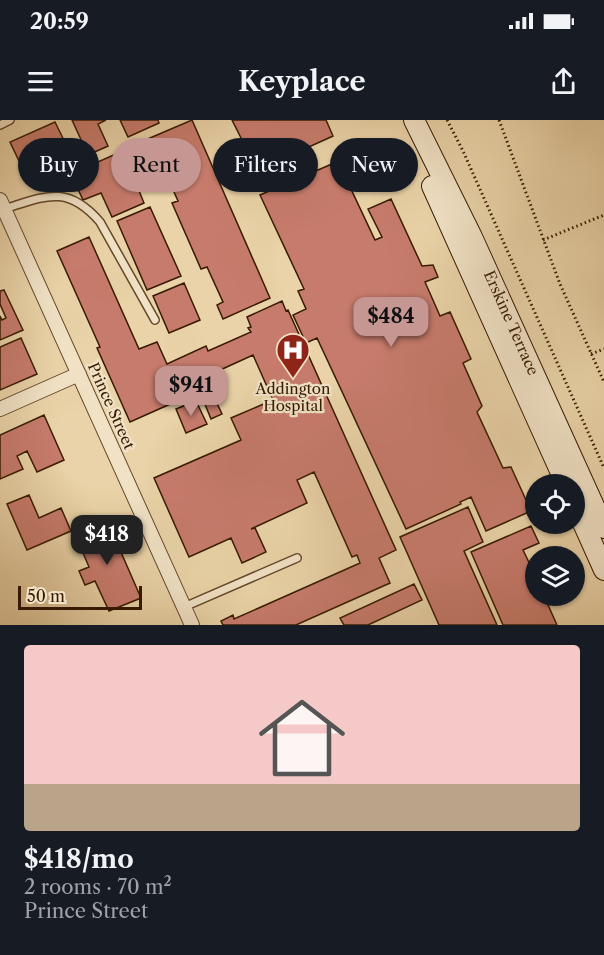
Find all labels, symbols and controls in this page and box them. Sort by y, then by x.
text: 20:59 [30,8,89,35]
icon: menu [24,65,57,98]
text: Keyplace [238,65,366,98]
icon: share [547,65,580,98]
chip: Buy [18,138,99,192]
chip: Rent [111,138,201,192]
chip: Filters [213,138,318,192]
chip: New [330,138,418,192]
street label: Erskine Terrace [480,267,543,378]
pin: $484 [355,297,427,348]
text: $484 [367,304,415,328]
hospital icon: Addington Hospital [275,332,311,379]
street label: Prince Street [84,359,139,453]
pin: $941 [155,366,227,417]
text: $941 [169,373,213,397]
place label: Addington Hospital [255,379,331,415]
map controls [525,474,585,606]
button: locate [525,474,585,534]
pin: $418 [71,515,143,566]
text: $418 [85,522,129,546]
button: layers [525,546,585,606]
scale bar [18,583,142,610]
text: 50 m [27,586,65,606]
icon: home [248,684,356,792]
text: $418/mo [24,843,134,875]
text: 2 rooms · 70 m² [24,875,172,899]
text: Prince Street [24,899,148,923]

